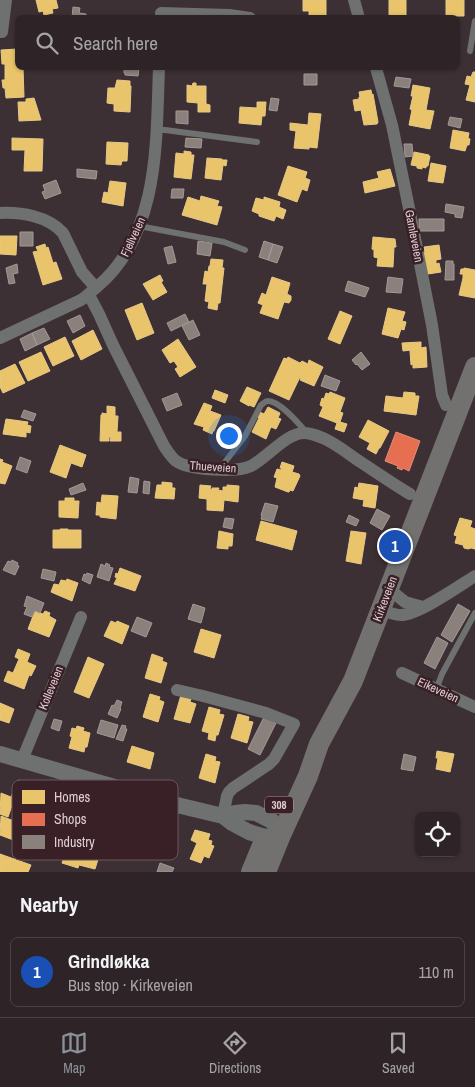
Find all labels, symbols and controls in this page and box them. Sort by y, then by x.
search box [15,15,460,70]
icon: search [33,29,61,57]
text: Search here [73,30,158,56]
street label: Gamleveien [401,208,427,264]
street label: Fjellveien [117,215,149,259]
your location [216,423,242,449]
street label: Thueveien [189,457,237,477]
pin: 1 [379,527,411,565]
street label: Kirkeveien [369,574,401,624]
street label: Kolleveien [35,664,67,712]
street label: Eikeveien [415,674,461,706]
legend [12,780,178,860]
text: Homes [54,788,91,806]
road number: 308 [265,796,293,814]
text: Shops [54,810,87,828]
map controls [415,812,460,857]
button: locate [415,812,460,857]
text: Industry [54,833,95,851]
text: Nearby [20,890,78,919]
text: Grindløkka [68,948,149,974]
text: 1 [33,961,41,983]
text: 110 m [418,961,454,983]
text: Bus stop · Kirkeveien [68,974,193,996]
tab: Map [60,1029,88,1077]
tab: Directions [209,1029,261,1077]
tab: Saved [382,1029,415,1077]

